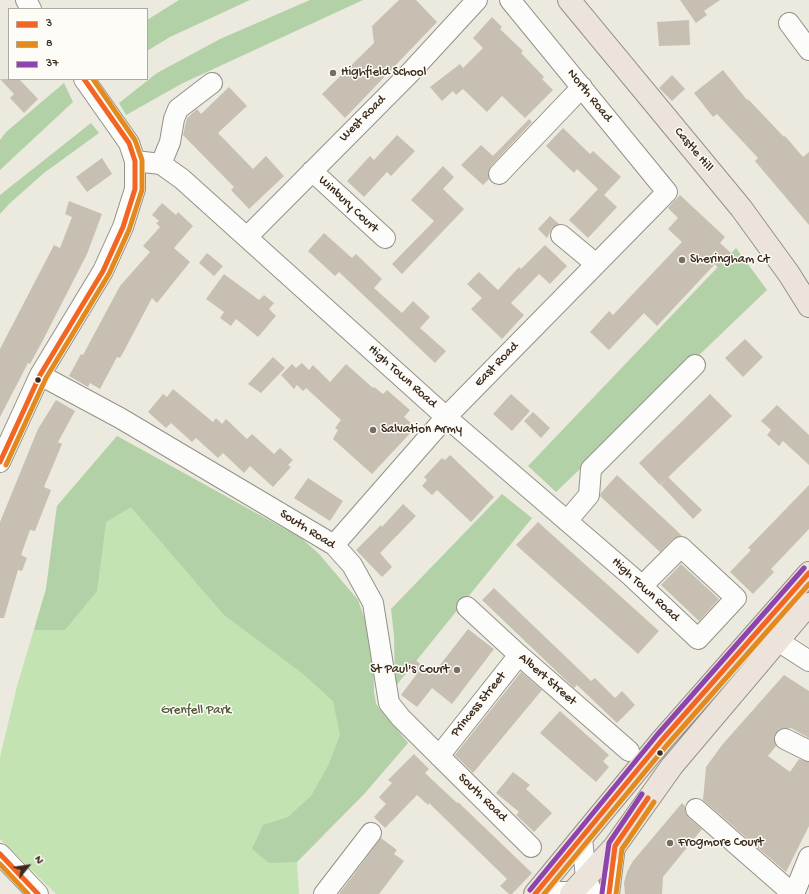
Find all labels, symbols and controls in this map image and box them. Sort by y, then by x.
legend [8,8,148,80]
text: 3 [46,17,52,31]
text: 8 [46,37,53,51]
text: 37 [46,57,58,71]
place label: Highfield School [341,65,426,81]
street label: North Road [563,66,615,126]
marker: Highfield School [328,68,338,78]
street label: West Road [337,93,389,145]
street label: Castle Hill [670,125,716,175]
street label: Winbury Court [315,173,381,237]
place label: Sheringham Ct [690,252,770,268]
marker: Sheringham Ct [677,255,687,265]
street label: East Road [472,339,522,391]
street label: High Town Road [364,342,440,412]
unlabelled marker [33,375,43,385]
place label: Salvation Army [381,422,462,438]
marker: Salvation Army [368,425,378,435]
street label: South Road [276,507,338,553]
street label: High Town Road [608,555,682,625]
street label: Albert Street [515,651,579,709]
place label: St Paul's Court [370,662,449,678]
marker: St Paul's Court [452,665,462,675]
street label: Princess Street [448,669,510,741]
park label: Grenfell Park [161,703,231,719]
unlabelled marker [655,748,665,758]
street label: South Road [454,771,510,825]
place label: Frogmore Court [678,835,764,851]
marker: Frogmore Court [665,838,675,848]
north arrow [8,846,48,886]
text: N [31,854,45,866]

